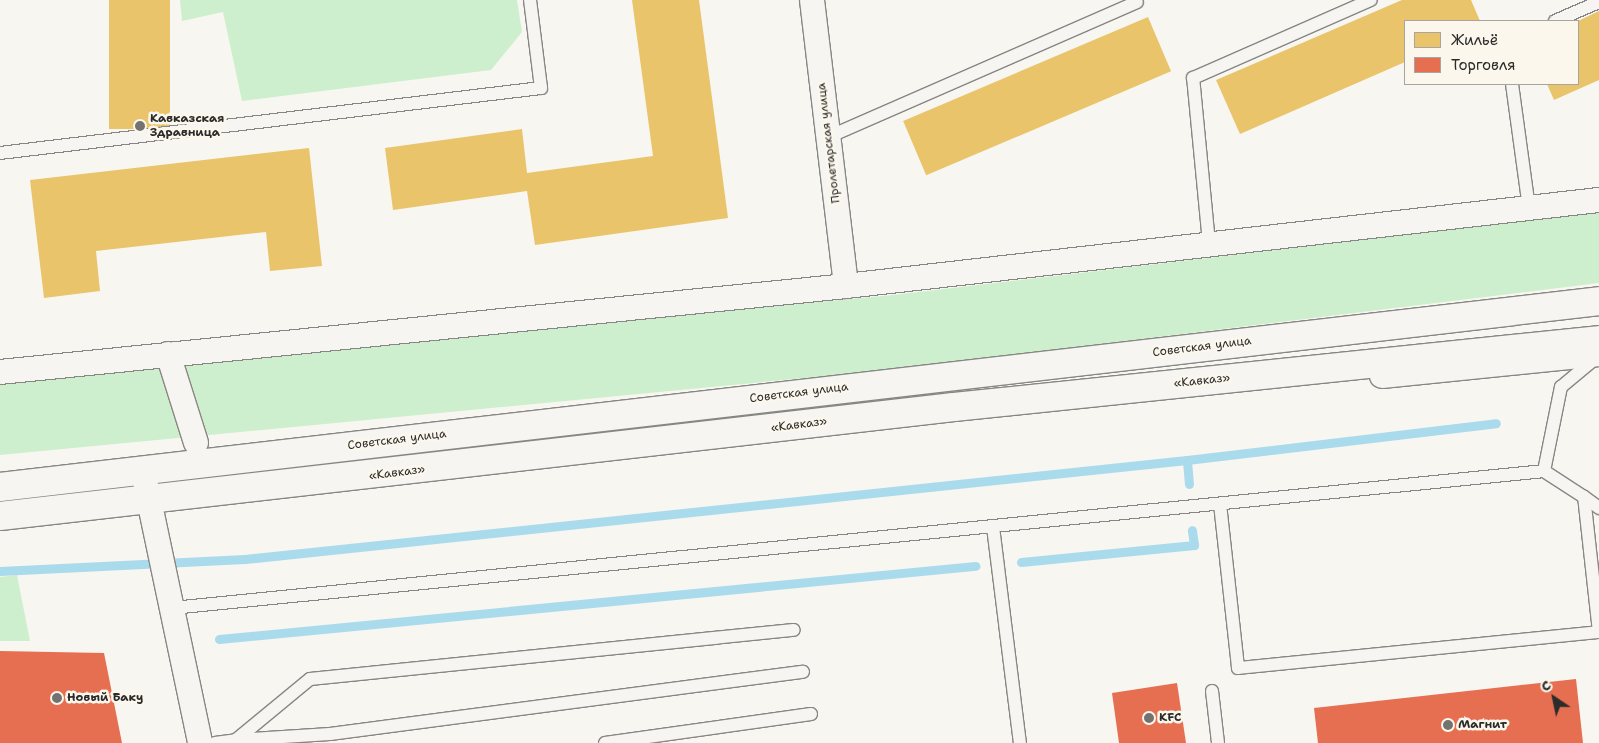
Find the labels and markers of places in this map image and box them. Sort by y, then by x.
place label: Кавказская Здравница [150,112,224,140]
marker: Кавказская Здравница [134,120,146,132]
place label: Новый Баку [67,691,143,705]
marker: Новый Баку [51,692,63,704]
place label: KFC [1159,711,1181,725]
marker: KFC [1143,712,1155,724]
place label: Магнит [1458,718,1507,732]
marker: Магнит [1442,719,1454,731]

